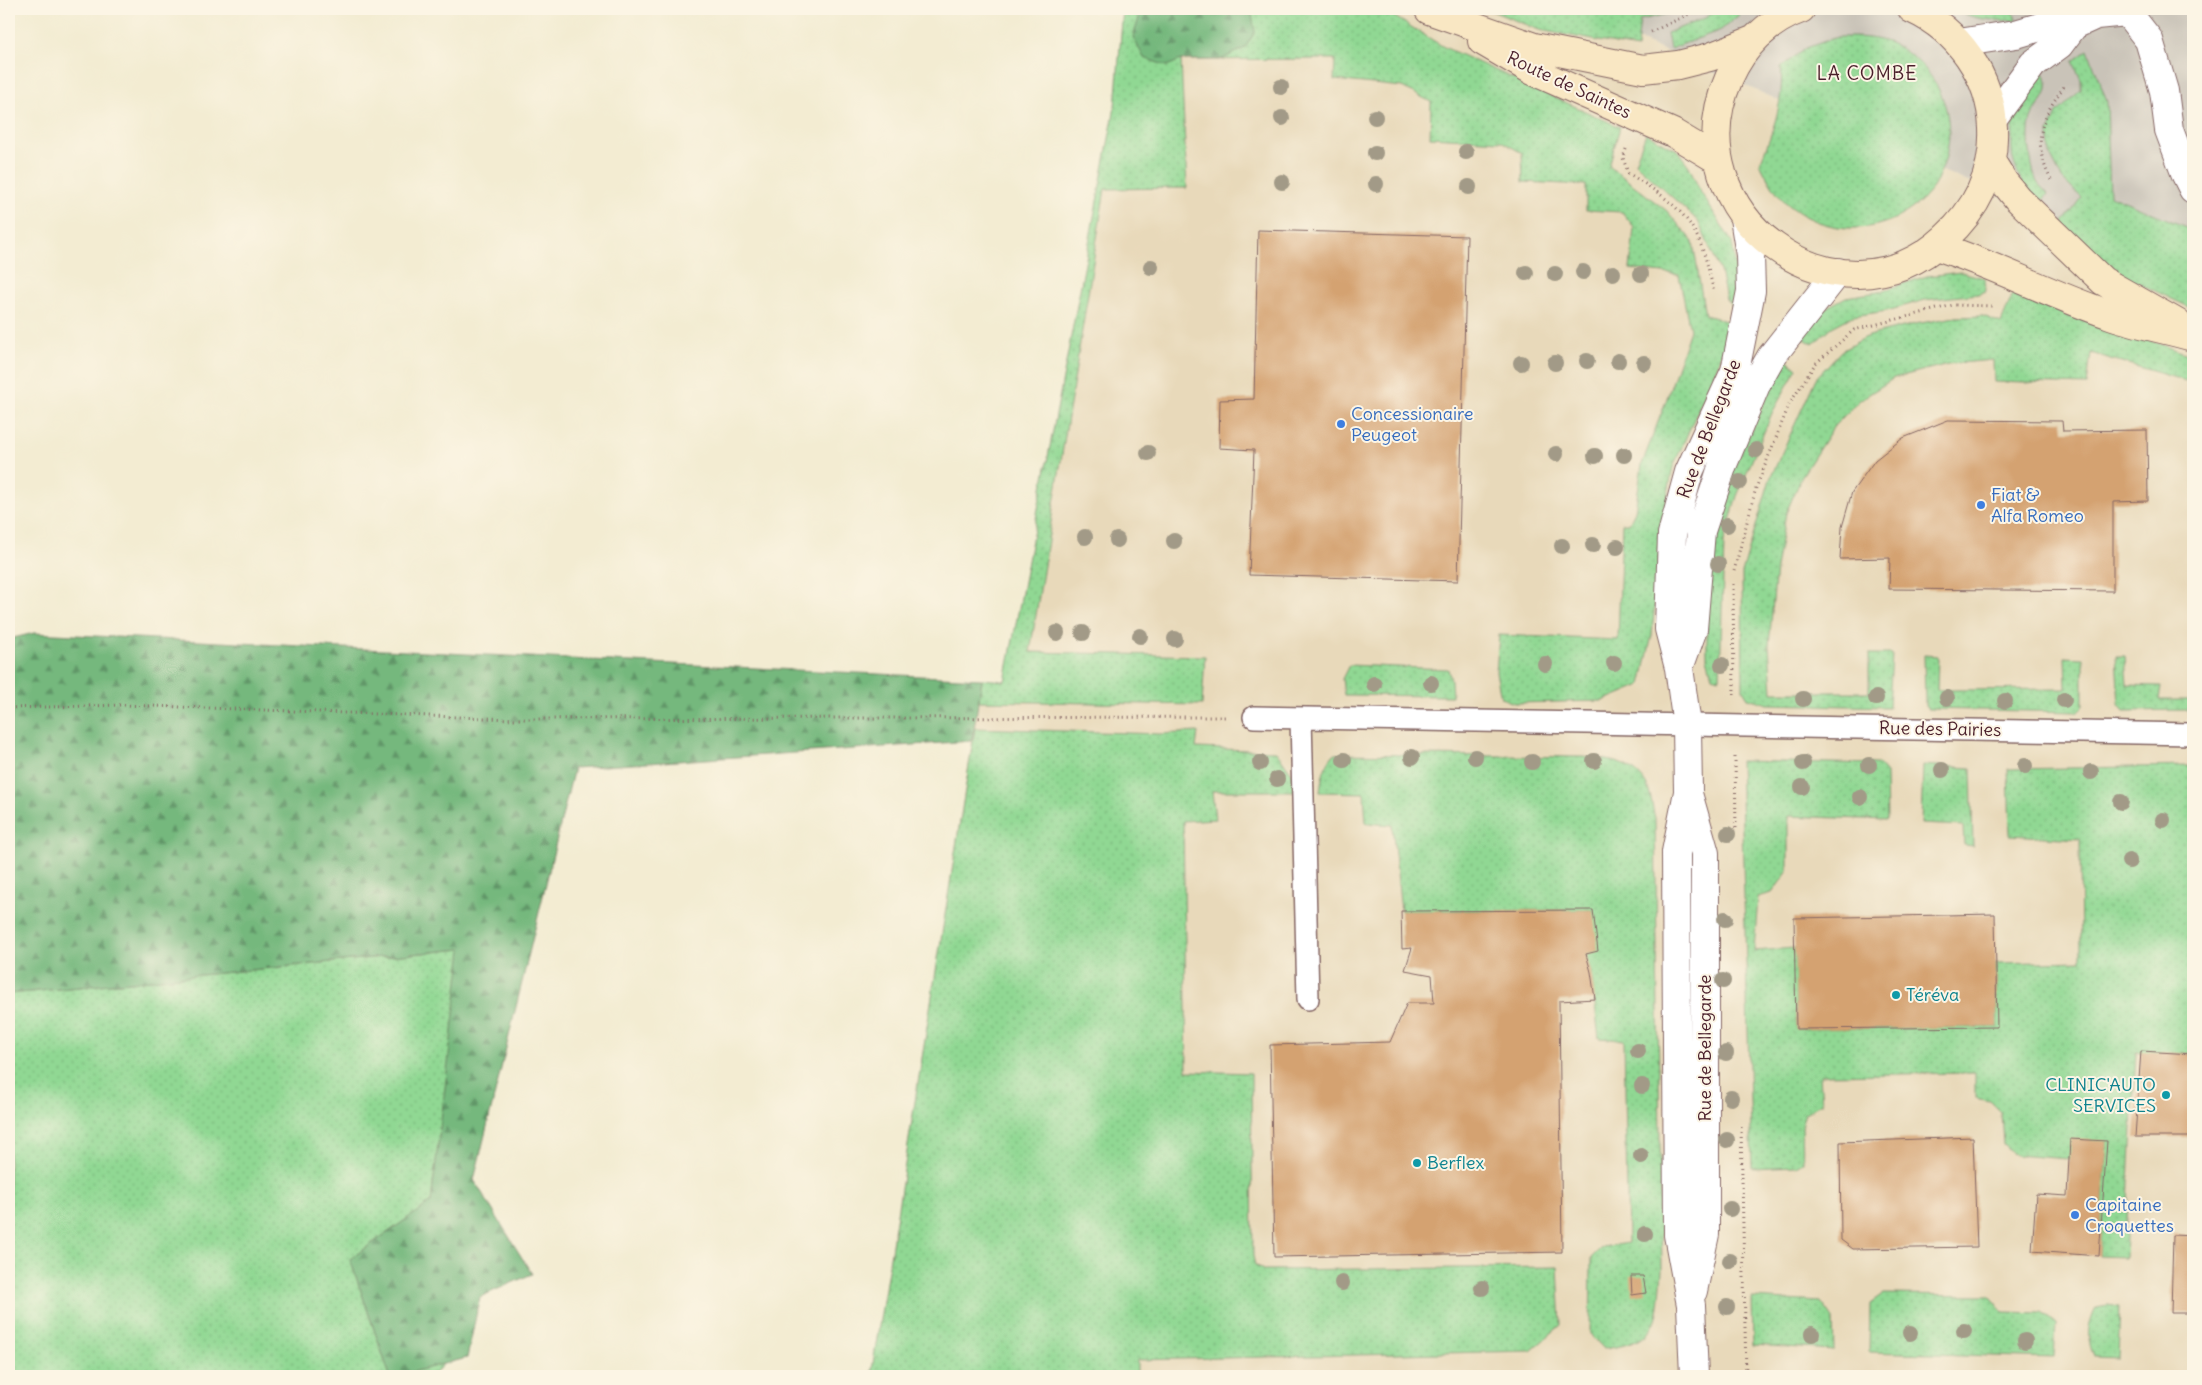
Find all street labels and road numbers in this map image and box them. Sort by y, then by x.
street label: Route de Saintes [1503,46,1635,123]
street label: Rue de Bellegarde [1671,356,1746,502]
street label: Rue des Pairies [1879,716,2001,741]
street label: Rue de Bellegarde [1693,974,1716,1122]

